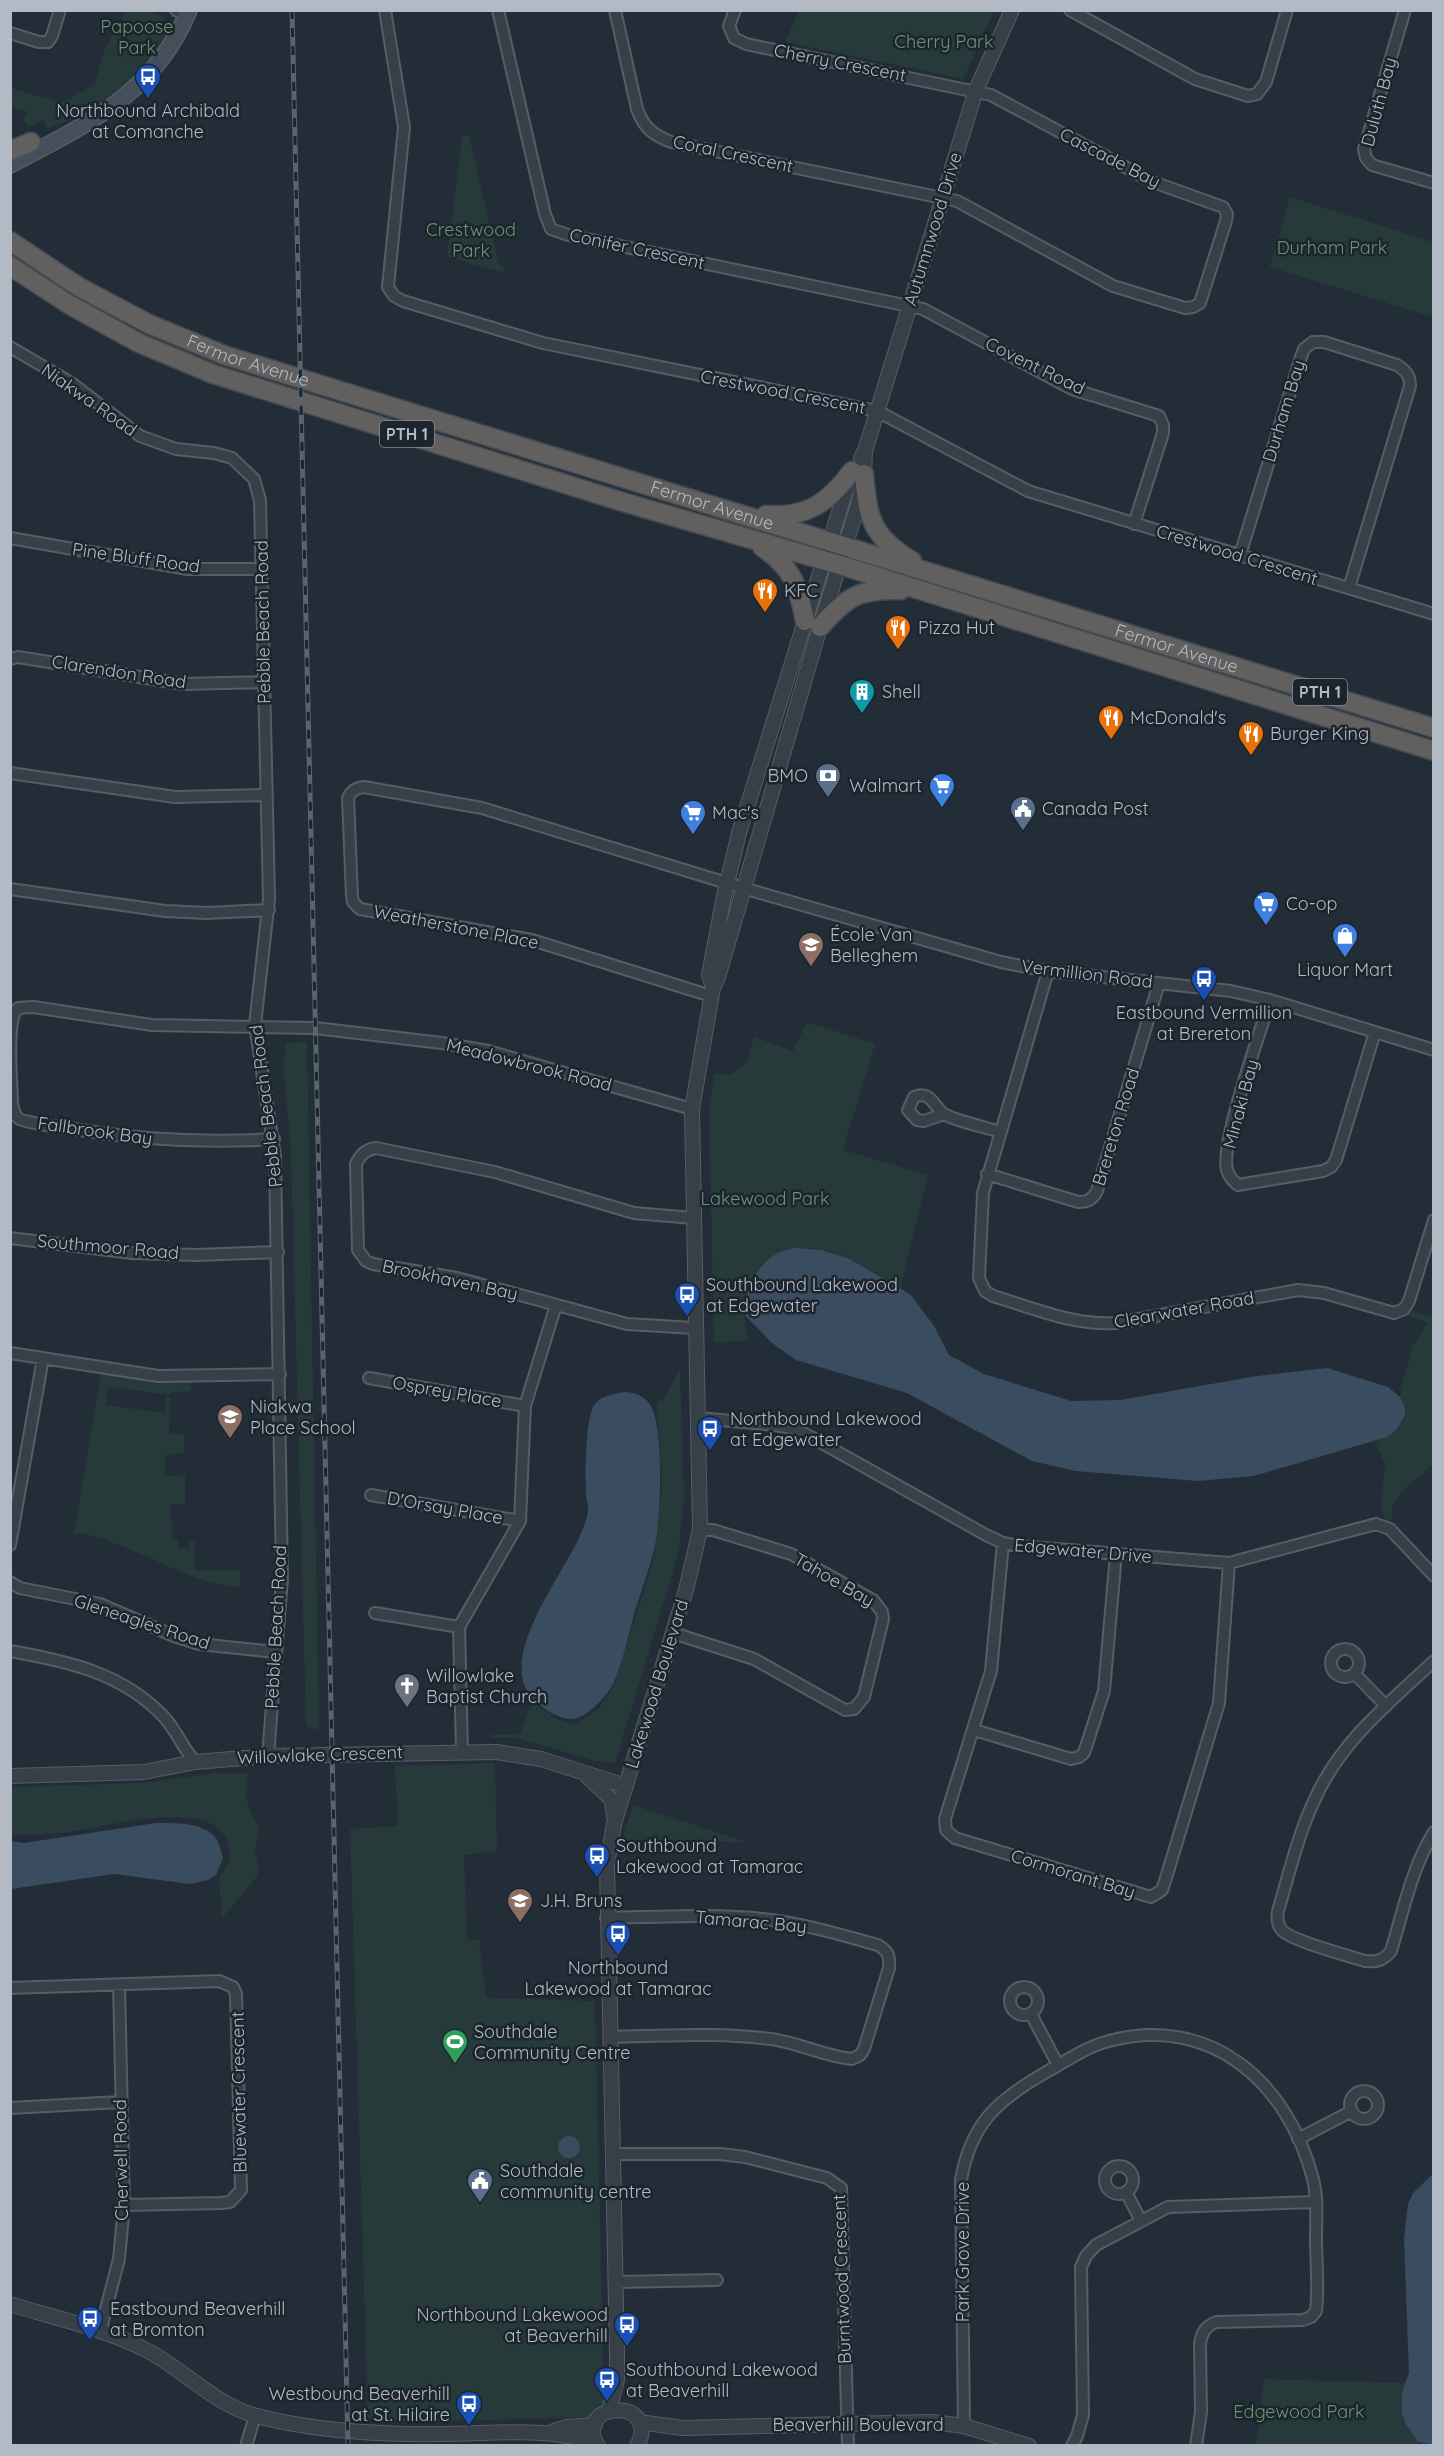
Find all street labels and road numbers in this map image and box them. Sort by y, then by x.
street label: Cherry Crescent [772,38,908,87]
street label: Duluth Bay [1356,55,1401,149]
street label: Cascade Bay [1056,122,1165,193]
street label: Coral Crescent [671,130,795,177]
street label: Autumnwood Drive [898,149,967,308]
street label: Conifer Crescent [567,223,707,274]
street label: Fermor Avenue [184,329,312,392]
street label: Covent Road [982,331,1089,400]
street label: Durham Bay [1257,357,1310,465]
street label: Niakwa Road [37,358,142,441]
street label: Crestwood Crescent [699,364,868,419]
road number: PTH 1 [380,421,434,447]
street label: Fermor Avenue [648,475,777,535]
street label: Crestwood Crescent [1154,519,1321,590]
street label: Pine Bluff Road [71,537,201,578]
street label: Pebble Beach Road [250,540,275,704]
street label: Fermor Avenue [1112,618,1241,678]
street label: Clarendon Road [50,650,188,693]
road number: PTH 1 [1293,679,1347,705]
street label: Weatherstone Place [372,899,541,954]
street label: Vermillion Road [1020,954,1154,993]
street label: Pebble Beach Road [244,1023,287,1189]
street label: Meadowbrook Road [444,1033,614,1096]
street label: Minaki Bay [1218,1057,1263,1151]
street label: Brereton Road [1087,1065,1144,1189]
street label: Fallbrook Bay [36,1111,154,1150]
street label: Southmoor Road [36,1229,180,1264]
street label: Brookhaven Bay [380,1254,520,1305]
street label: Clearwater Road [1112,1286,1256,1333]
street label: Osprey Place [391,1371,503,1412]
street label: D'Orsay Place [385,1486,505,1529]
street label: Edgewater Drive [1013,1533,1153,1568]
street label: Pebble Beach Road [260,1545,291,1709]
street label: Tahoe Bay [790,1547,879,1612]
street label: Gleneagles Road [71,1589,213,1654]
street label: Lakewood Boulevard [620,1596,693,1771]
street label: Willowlake Crescent [237,1740,403,1769]
street label: Cormorant Bay [1008,1844,1138,1903]
street label: Tamarac Bay [694,1905,808,1938]
street label: Bluewater Crescent [226,2011,251,2173]
street label: Cherwell Road [108,2099,133,2221]
street label: Park Grove Drive [951,2182,974,2322]
street label: Burntwood Crescent [827,2194,856,2364]
street label: Beaverhill Boulevard [772,2413,944,2436]

